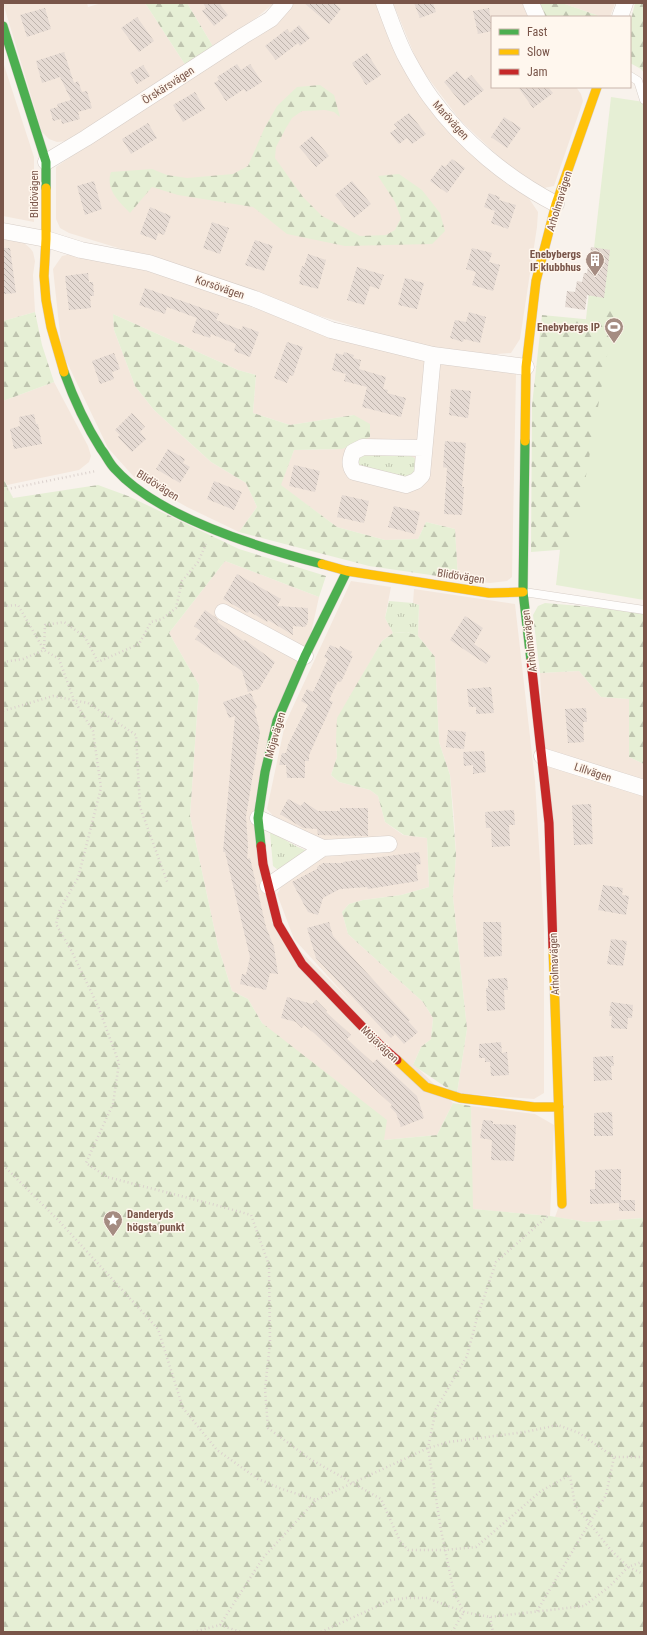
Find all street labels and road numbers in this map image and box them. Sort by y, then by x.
street label: Örskärsvägen [140,64,197,107]
street label: Marövägen [430,98,472,143]
street label: Arholmavägen [544,169,575,233]
street label: Blidövägen [28,170,41,218]
street label: Korsövägen [194,273,246,302]
street label: Blidövägen [134,467,181,504]
street label: Blidövägen [436,566,486,587]
street label: Arholmavägen [519,609,540,673]
street label: Möjavägen [263,711,288,760]
street label: Lillvägen [572,760,613,785]
street label: Arholmavägen [547,933,562,995]
street label: Möjavägen [358,1023,401,1065]

